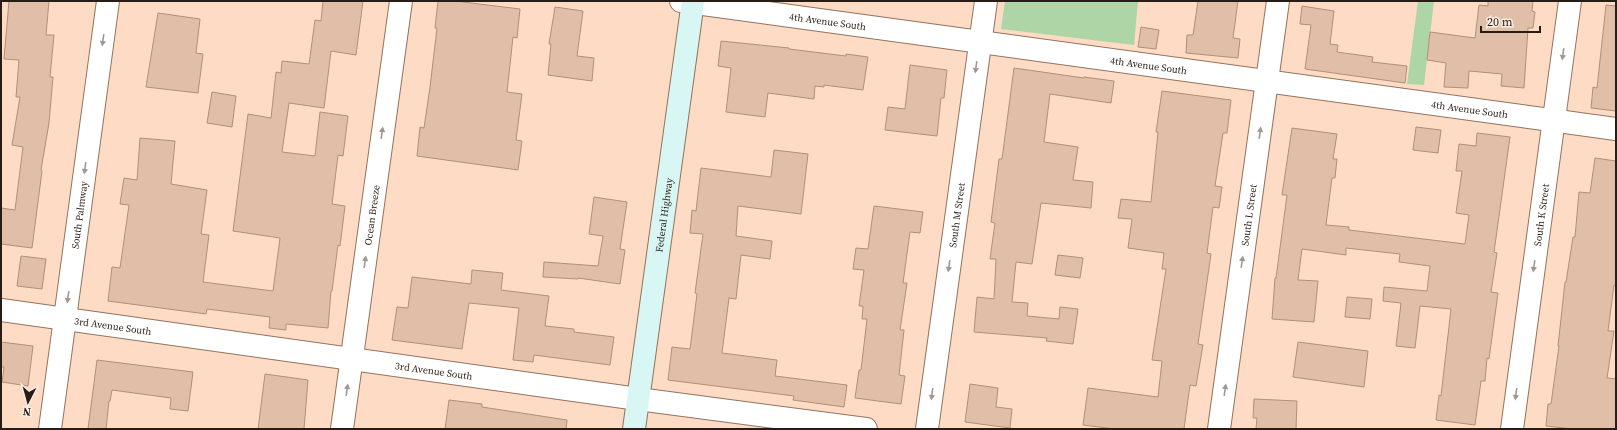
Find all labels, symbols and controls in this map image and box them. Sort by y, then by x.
scale bar [1481,8,1540,34]
street label: 4th Avenue South [788,10,867,33]
text: 20 m [1487,14,1513,30]
one-way arrow [100,34,106,46]
one-way arrow [1560,47,1566,60]
street label: 4th Avenue South [1109,54,1188,77]
one-way arrow [973,61,979,73]
street label: 4th Avenue South [1430,98,1509,121]
one-way arrow [379,127,386,139]
one-way arrow [1257,127,1263,139]
one-way arrow [82,162,88,175]
street label: Federal Highway [652,176,676,253]
street label: South Palmway [68,179,91,250]
street label: South M Street [946,181,968,248]
street label: South K Street [1531,182,1552,247]
street label: South L Street [1238,183,1260,247]
street label: Ocean Breeze [361,184,383,246]
one-way arrow [362,255,368,268]
one-way arrow [1239,255,1245,268]
one-way arrow [946,259,952,272]
one-way arrow [1531,259,1537,272]
one-way arrow [64,291,71,303]
street label: 3rd Avenue South [73,314,152,338]
street label: 3rd Avenue South [394,359,473,383]
north arrow [8,382,48,422]
one-way arrow [344,384,350,396]
one-way arrow [1222,384,1228,396]
one-way arrow [929,388,935,400]
one-way arrow [1513,388,1519,400]
text: N [22,404,32,419]

